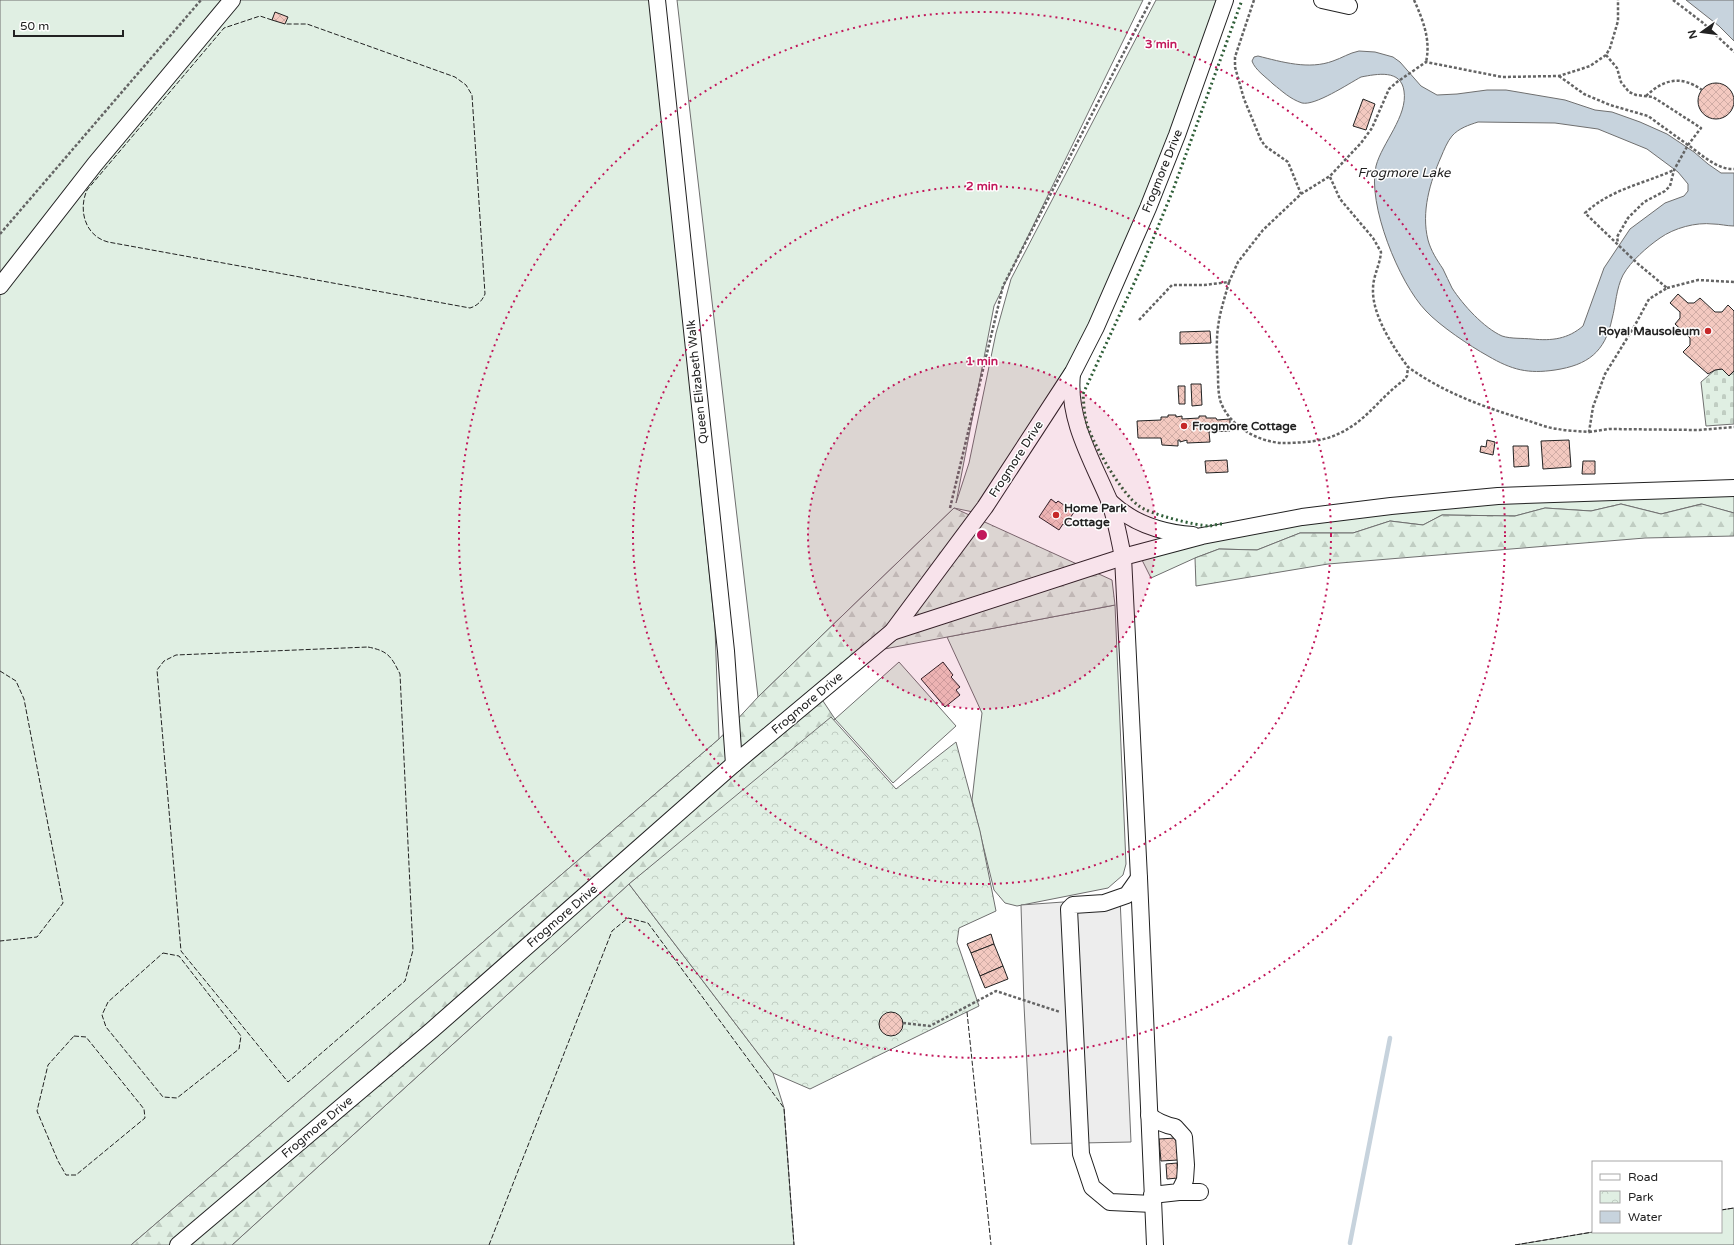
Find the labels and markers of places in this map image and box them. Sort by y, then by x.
place label: Royal Mausoleum [1598,324,1700,339]
marker: Royal Mausoleum [1703,326,1713,336]
place label: Frogmore Cottage [1192,419,1297,434]
marker: Frogmore Cottage [1179,421,1189,431]
place label: Home Park Cottage [1064,501,1127,530]
marker: Home Park Cottage [1051,510,1061,520]
centre of rings [975,528,989,542]

